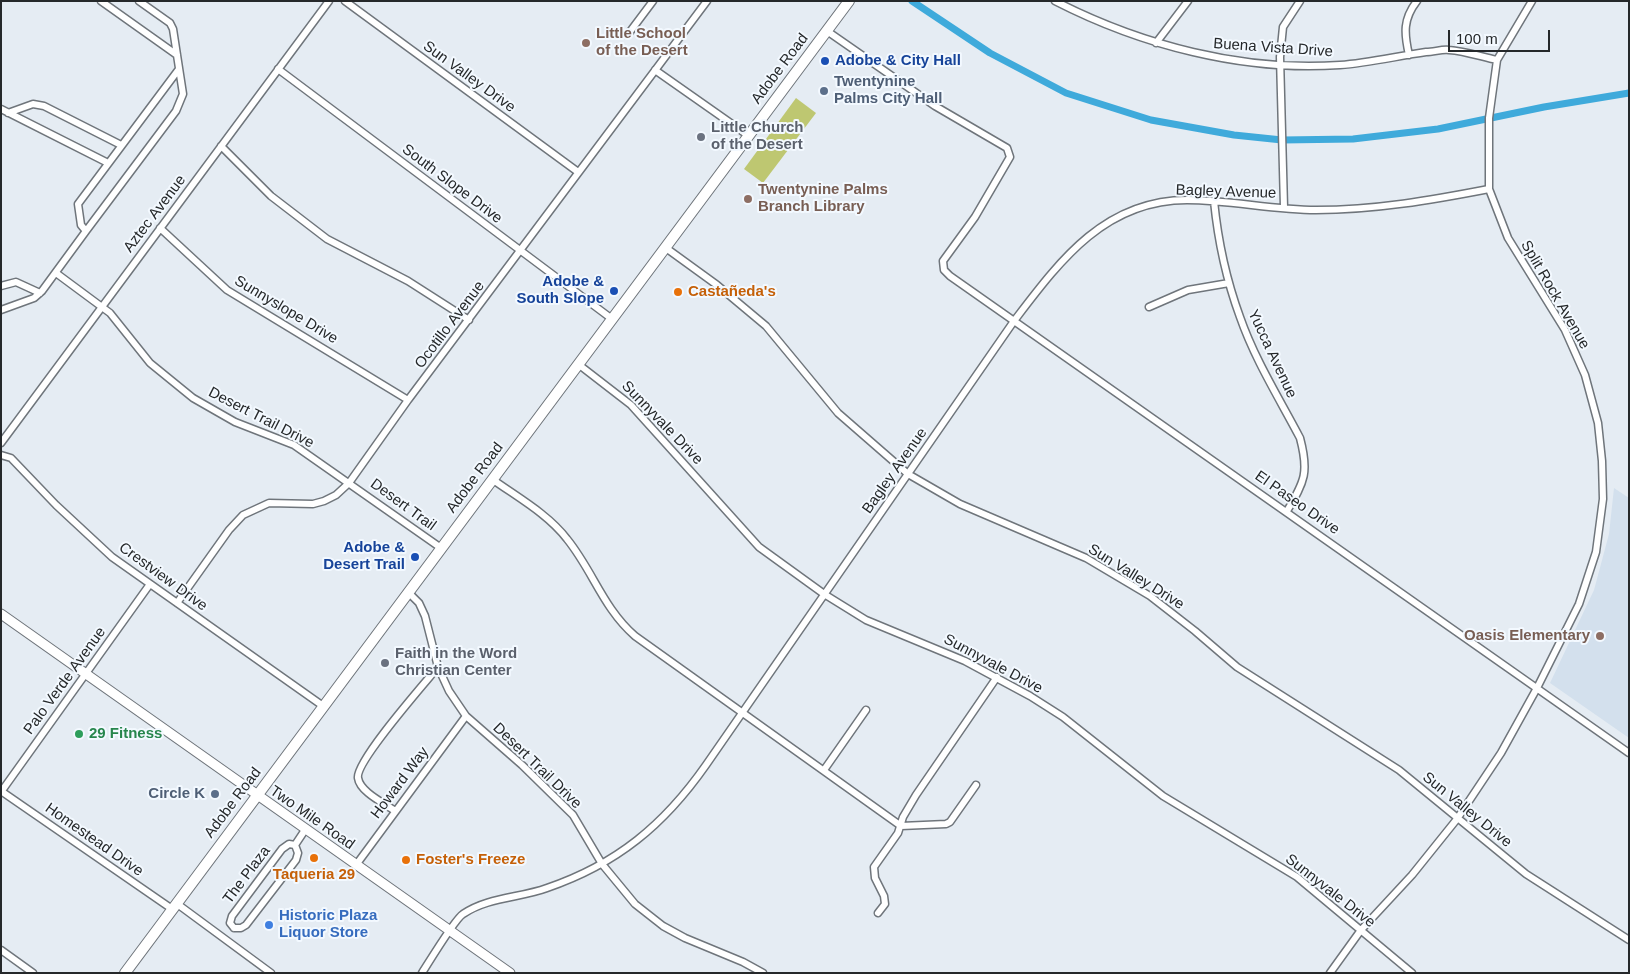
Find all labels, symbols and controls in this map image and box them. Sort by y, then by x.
scale bar [1450,20,1552,52]
place label: Little School of the Desert [596,25,688,60]
street label: Adobe Road [748,30,812,108]
text: 100 m [1456,30,1498,47]
street label: Buena Vista Drive [1213,35,1333,61]
street label: Sun Valley Drive [419,37,519,117]
marker: Little School of the Desert [580,37,592,49]
place label: Adobe & City Hall [835,52,961,70]
marker: Adobe & City Hall [819,55,831,67]
place label: Twentynine Palms City Hall [834,73,942,108]
marker: Twentynine Palms City Hall [818,85,830,97]
place label: Little Church of the Desert [711,119,803,154]
marker: Little Church of the Desert [695,131,707,143]
street label: South Slope Drive [398,140,506,228]
street label: Aztec Avenue [120,172,190,256]
place label: Twentynine Palms Branch Library [758,181,888,216]
street label: Bagley Avenue [1175,181,1277,203]
marker: Twentynine Palms Branch Library [742,193,754,205]
street label: Split Rock Avenue [1517,238,1593,352]
street label: Sunnyslope Drive [231,272,341,348]
place label: Adobe & South Slope [517,273,604,308]
street label: Ocotillo Avenue [411,278,489,372]
place label: Castañeda's [688,283,776,301]
marker: Adobe & South Slope [608,285,620,297]
marker: Castañeda's [672,286,684,298]
street label: Yucca Avenue [1244,307,1300,401]
street label: Sunnyvale Drive [618,377,706,469]
street label: Desert Trail Drive [205,384,317,452]
street label: Bagley Avenue [859,425,931,517]
street label: Adobe Road [443,439,507,517]
street label: El Paseo Drive [1251,467,1343,539]
street label: Desert Trail [367,475,439,535]
street label: Crestview Drive [115,539,211,615]
place label: Adobe & Desert Trail [323,539,405,574]
street label: Sun Valley Drive [1085,540,1187,614]
marker: Adobe & Desert Trail [409,551,421,563]
street label: Palo Verde Avenue [20,624,110,738]
place label: Oasis Elementary [1464,627,1590,645]
street label: Sunnyvale Drive [941,630,1045,698]
marker: Oasis Elementary [1594,630,1606,642]
place label: Faith in the Word Christian Center [395,645,517,680]
marker: Faith in the Word Christian Center [379,657,391,669]
street label: Desert Trail Drive [489,719,585,813]
place label: 29 Fitness [89,725,162,743]
marker: 29 Fitness [73,728,85,740]
street label: Howard Way [367,744,433,822]
street label: Adobe Road [201,764,265,842]
street label: Sun Valley Drive [1419,768,1515,852]
street label: Two Mile Road [266,782,358,854]
place label: Circle K [148,785,205,803]
marker: Circle K [209,788,221,800]
street label: Homestead Drive [41,799,147,881]
street label: The Plaza [219,843,275,907]
street label: Sunnyvale Drive [1281,850,1379,932]
place label: Foster's Freeze [416,851,525,869]
marker: Taqueria 29 [308,852,320,864]
marker: Foster's Freeze [400,854,412,866]
place label: Taqueria 29 [273,866,355,884]
place label: Historic Plaza Liquor Store [279,907,377,942]
marker: Historic Plaza Liquor Store [263,919,275,931]

